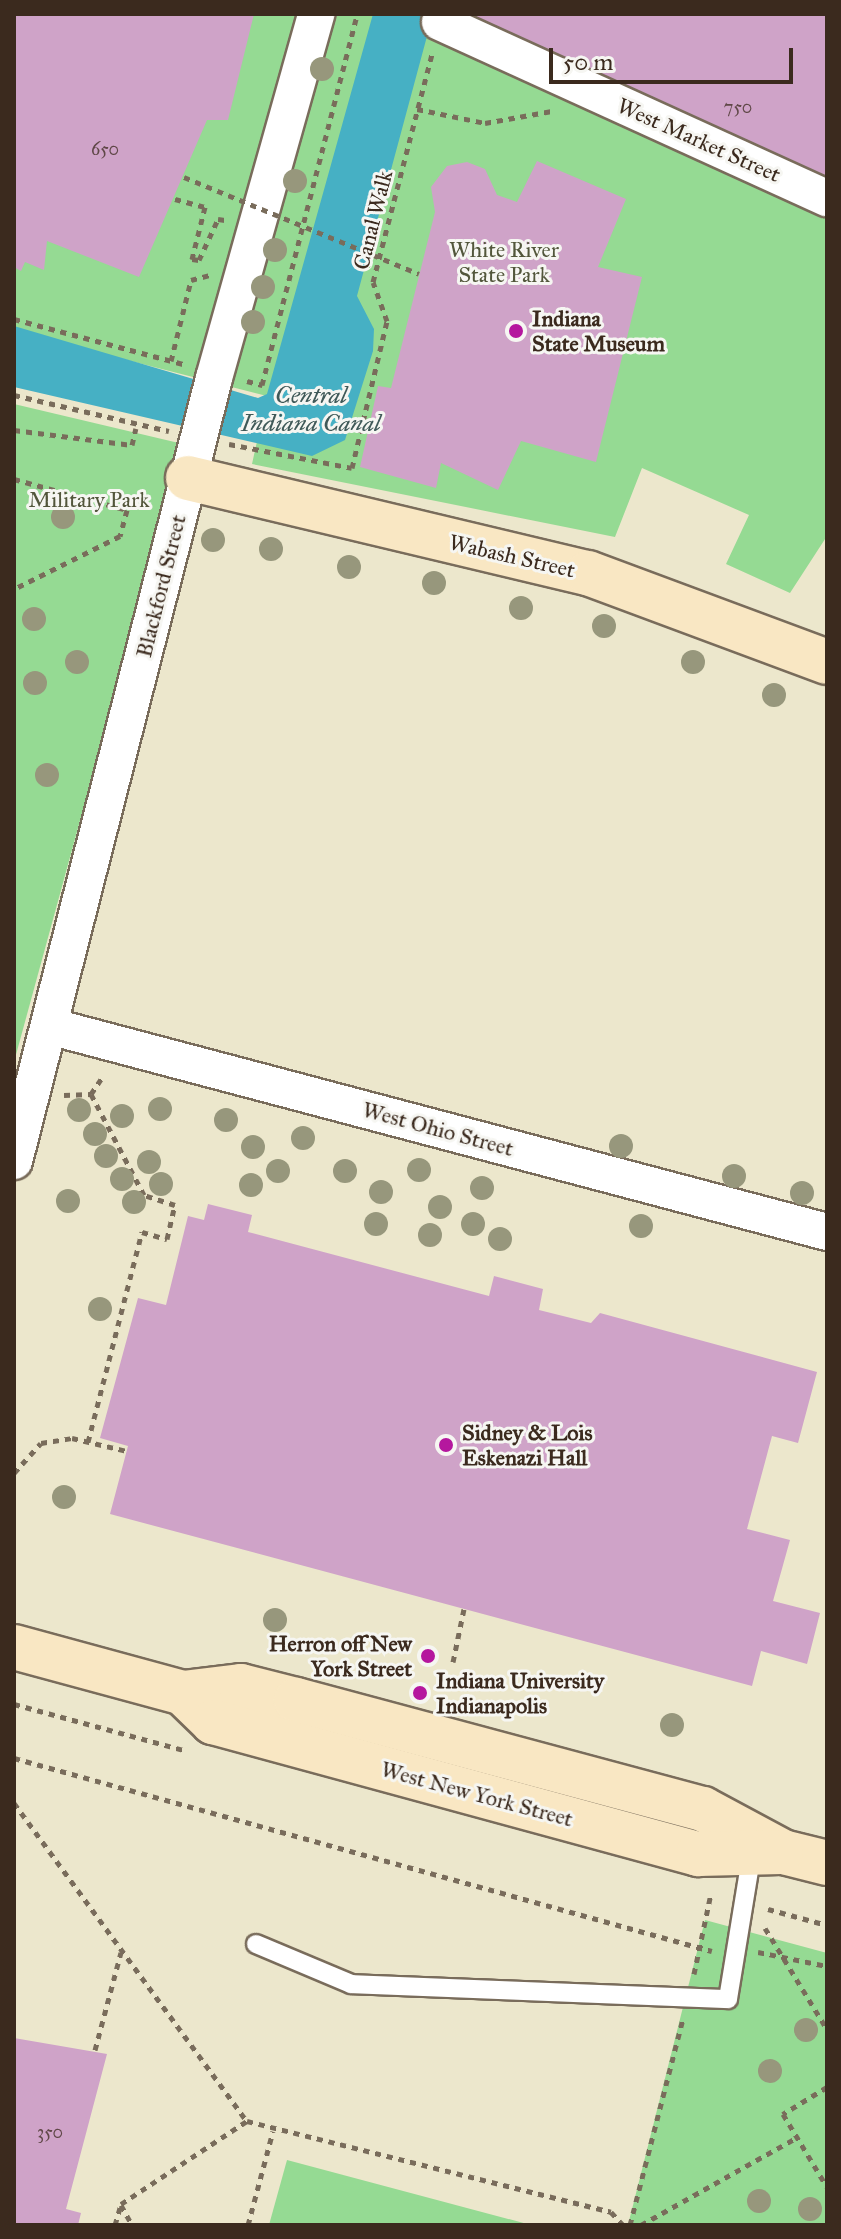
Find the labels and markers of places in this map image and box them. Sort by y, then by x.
place label: Indiana State Museum [532,305,665,356]
marker: Indiana State Museum [507,322,525,340]
place label: Sidney & Lois Eskenazi Hall [462,1419,593,1470]
marker: Sidney & Lois Eskenazi Hall [437,1436,455,1454]
place label: Herron off New York Street [269,1630,412,1682]
marker: Herron off New York Street [419,1647,437,1665]
place label: Indiana University Indianapolis [436,1667,604,1718]
marker: Indiana University Indianapolis [411,1684,429,1702]

